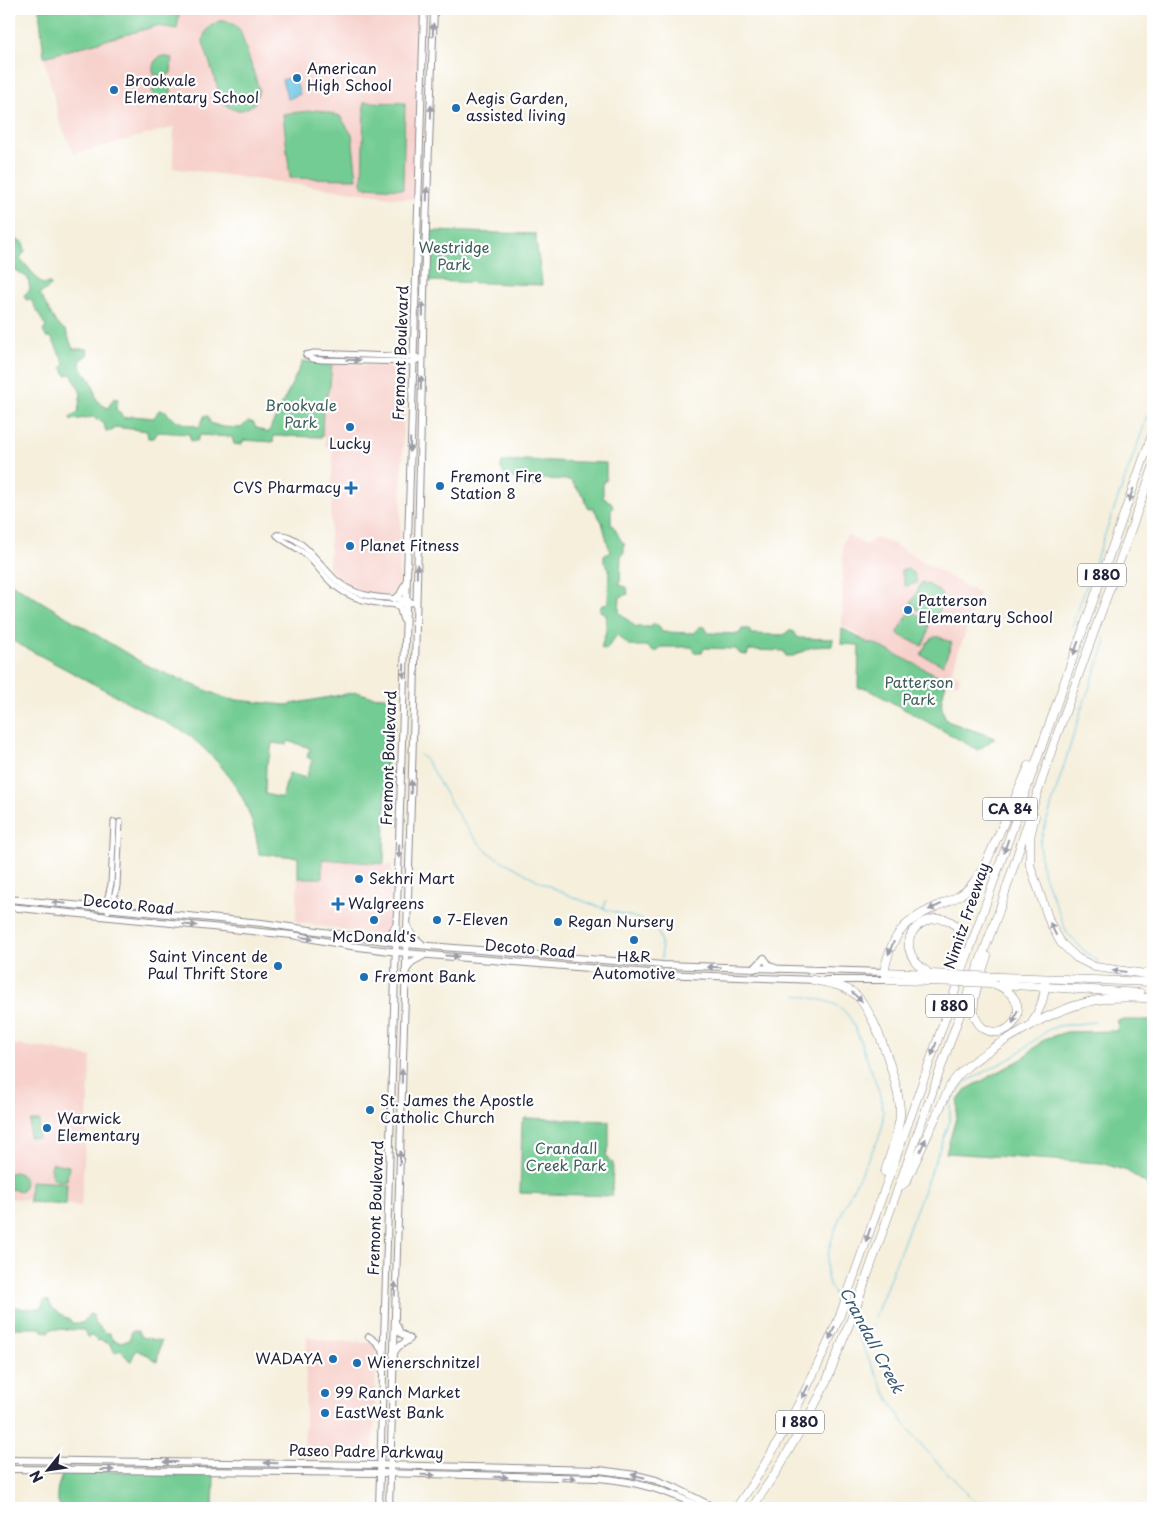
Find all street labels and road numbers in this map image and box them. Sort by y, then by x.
street label: Fremont Boulevard [386,285,413,421]
road number: I 880 [1078,564,1126,586]
street label: Fremont Boulevard [374,690,401,826]
road number: CA 84 [982,798,1038,821]
street label: Nimitz Freeway [937,859,995,972]
street label: Decoto Road [81,887,175,920]
street label: Decoto Road [483,932,577,963]
road number: I 880 [926,994,974,1018]
street label: Fremont Boulevard [361,1140,388,1276]
road number: I 880 [776,1410,824,1434]
street label: Paseo Padre Parkway [288,1438,444,1463]

